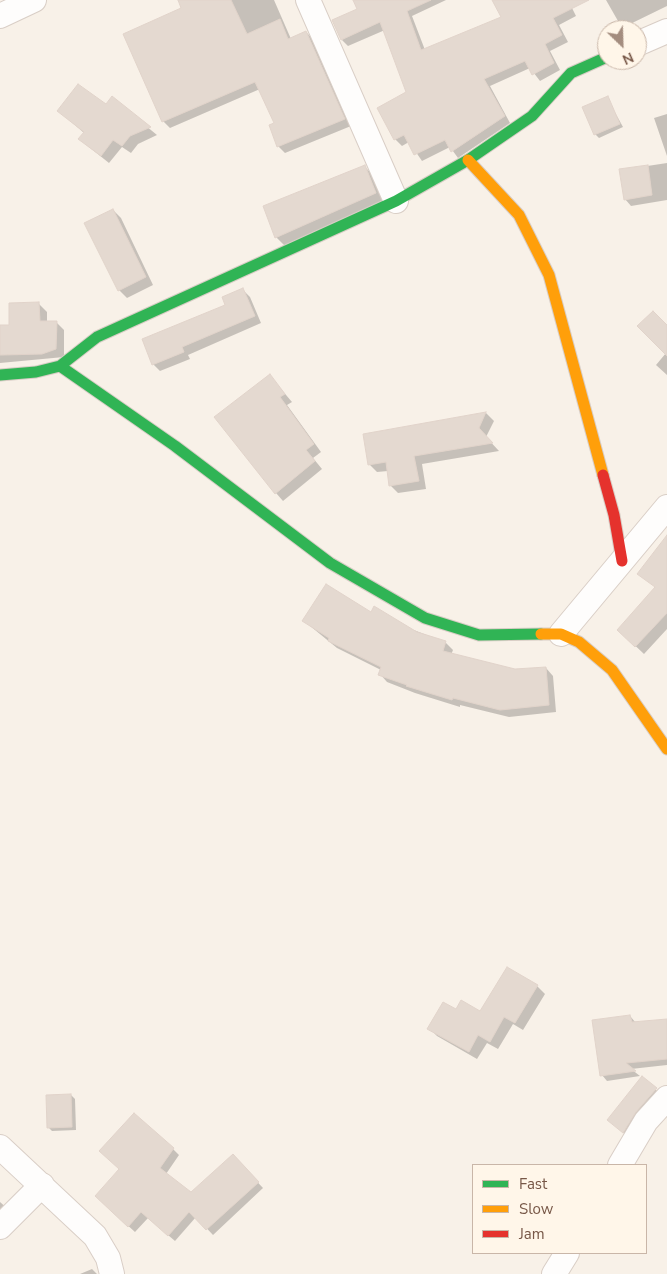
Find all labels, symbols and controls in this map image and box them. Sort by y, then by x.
north arrow [597,20,647,70]
text: N [619,47,637,69]
legend [472,1164,647,1254]
text: Fast [519,1174,547,1194]
text: Slow [519,1199,553,1219]
text: Jam [519,1224,545,1244]

